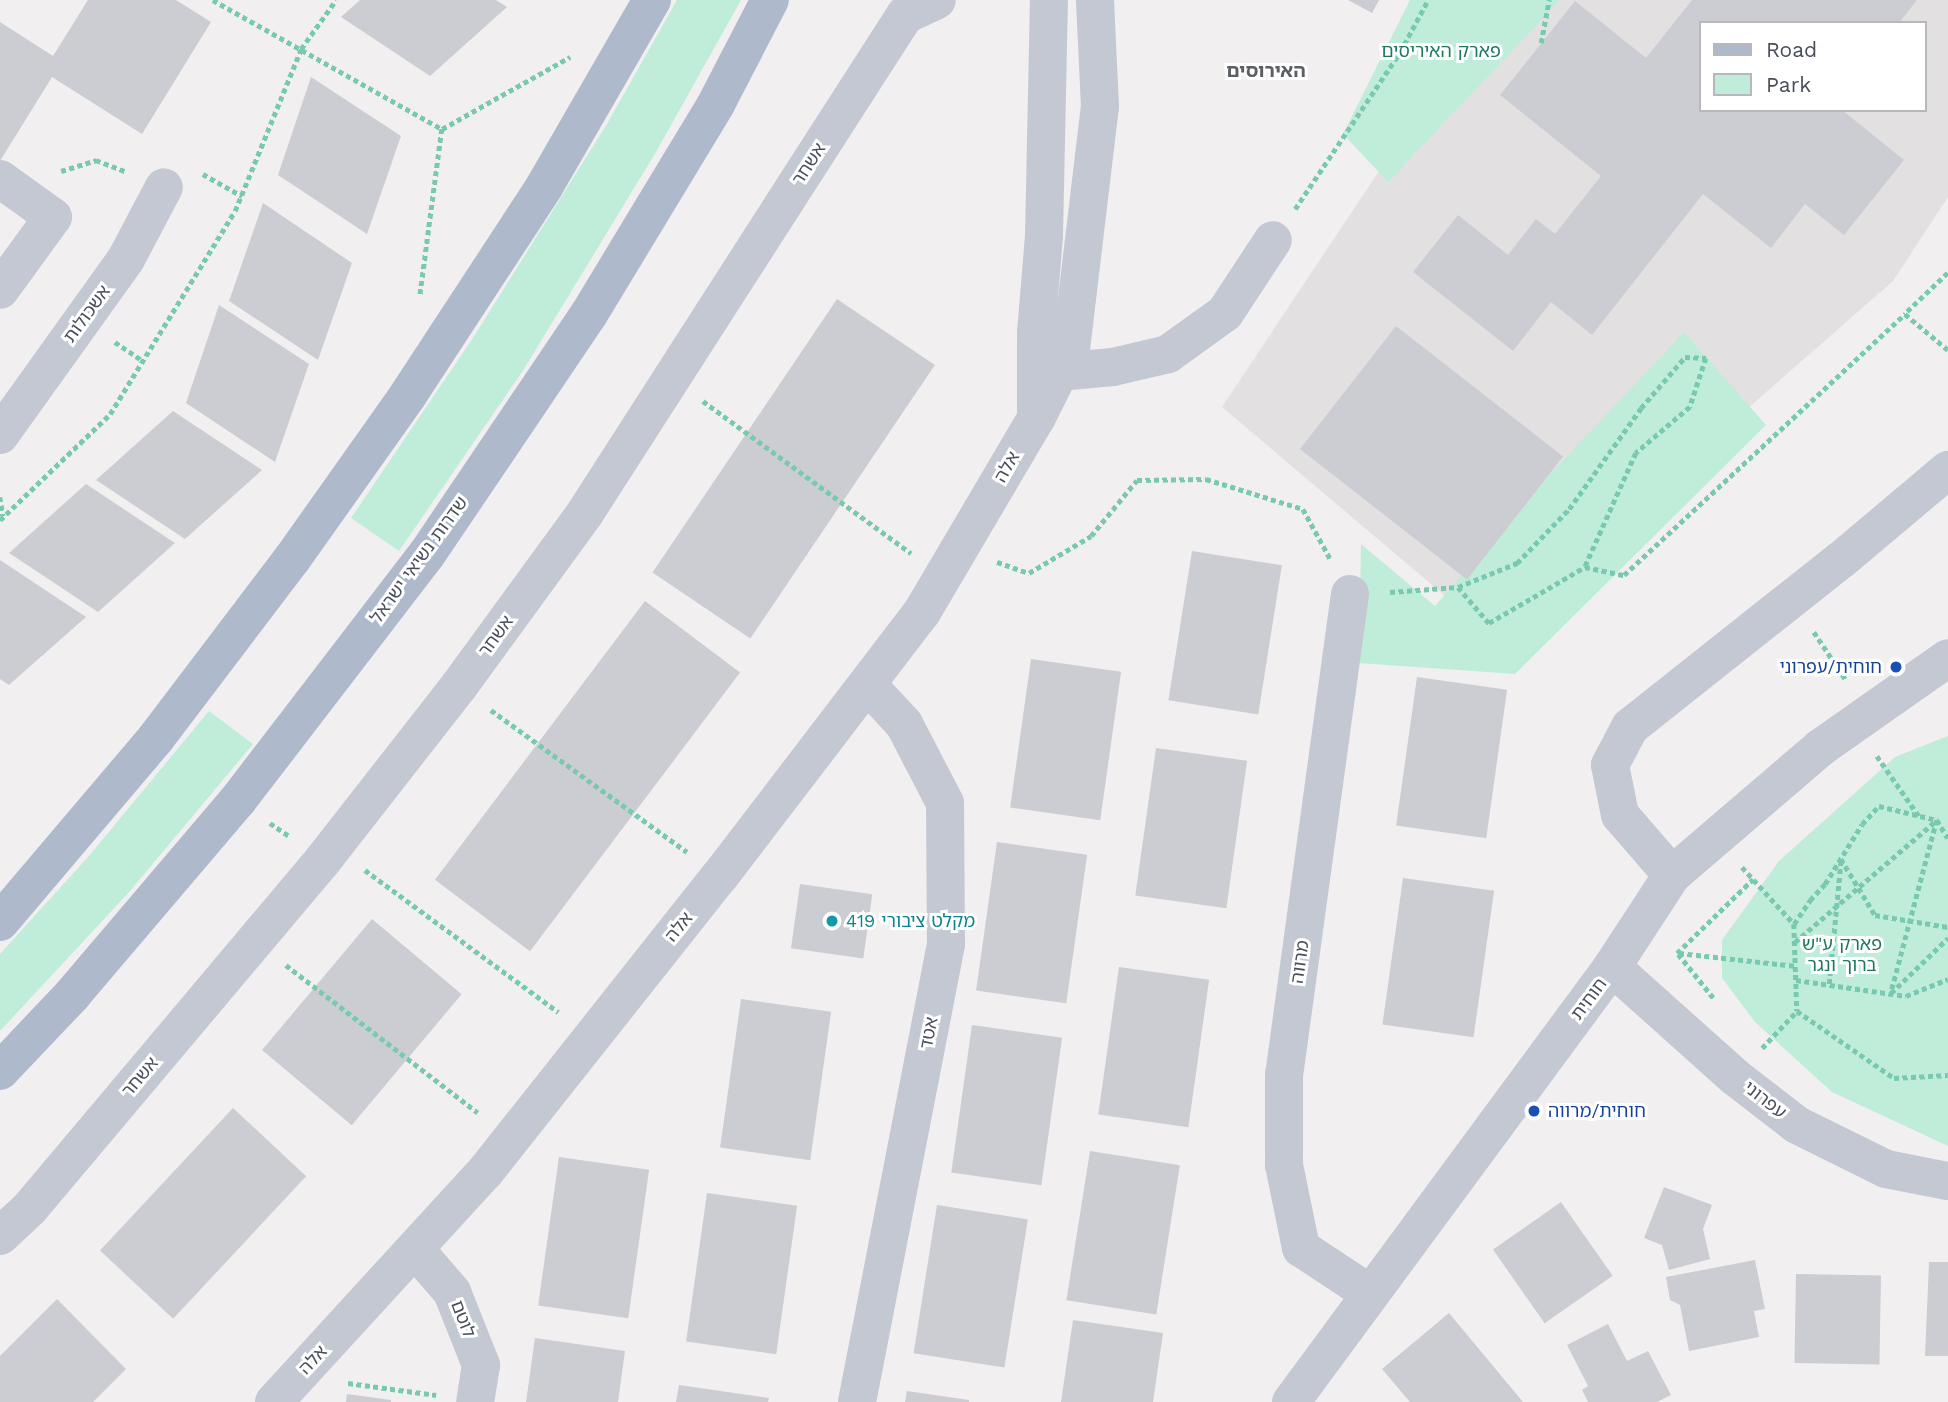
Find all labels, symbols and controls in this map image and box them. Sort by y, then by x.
legend [1700,21,1927,112]
text: Road [1766,37,1817,62]
park label: פארק האיריסים [1381,40,1501,62]
district label: האירוסים [1226,60,1306,82]
text: Park [1766,72,1811,97]
street label: אשחר [788,139,830,189]
street label: אשכולות [59,281,115,347]
street label: אלה [990,448,1024,486]
street label: שדרות נשיאי ישראל [366,492,472,628]
street label: אשחר [474,611,518,661]
place label: חוחית/עפרוני [1779,656,1882,678]
marker: חוחית/עפרוני [1888,659,1904,675]
street label: אלה [661,908,697,946]
place label: מקלט ציבורי 419 [846,910,975,932]
marker: מקלט ציבורי 419 [824,913,840,929]
park label: פארק ע"ש ברוך ונגר [1802,934,1882,976]
street label: מרווה [1286,939,1314,985]
street label: חוחית [1566,974,1612,1024]
street label: אטד [915,1015,943,1051]
street label: אשחר [117,1053,163,1101]
street label: עפרוני [1739,1077,1791,1123]
place label: חוחית/מרווה [1548,1100,1646,1122]
marker: חוחית/מרווה [1526,1103,1542,1119]
street label: לוטם [446,1297,480,1341]
street label: אלה [294,1341,332,1379]

